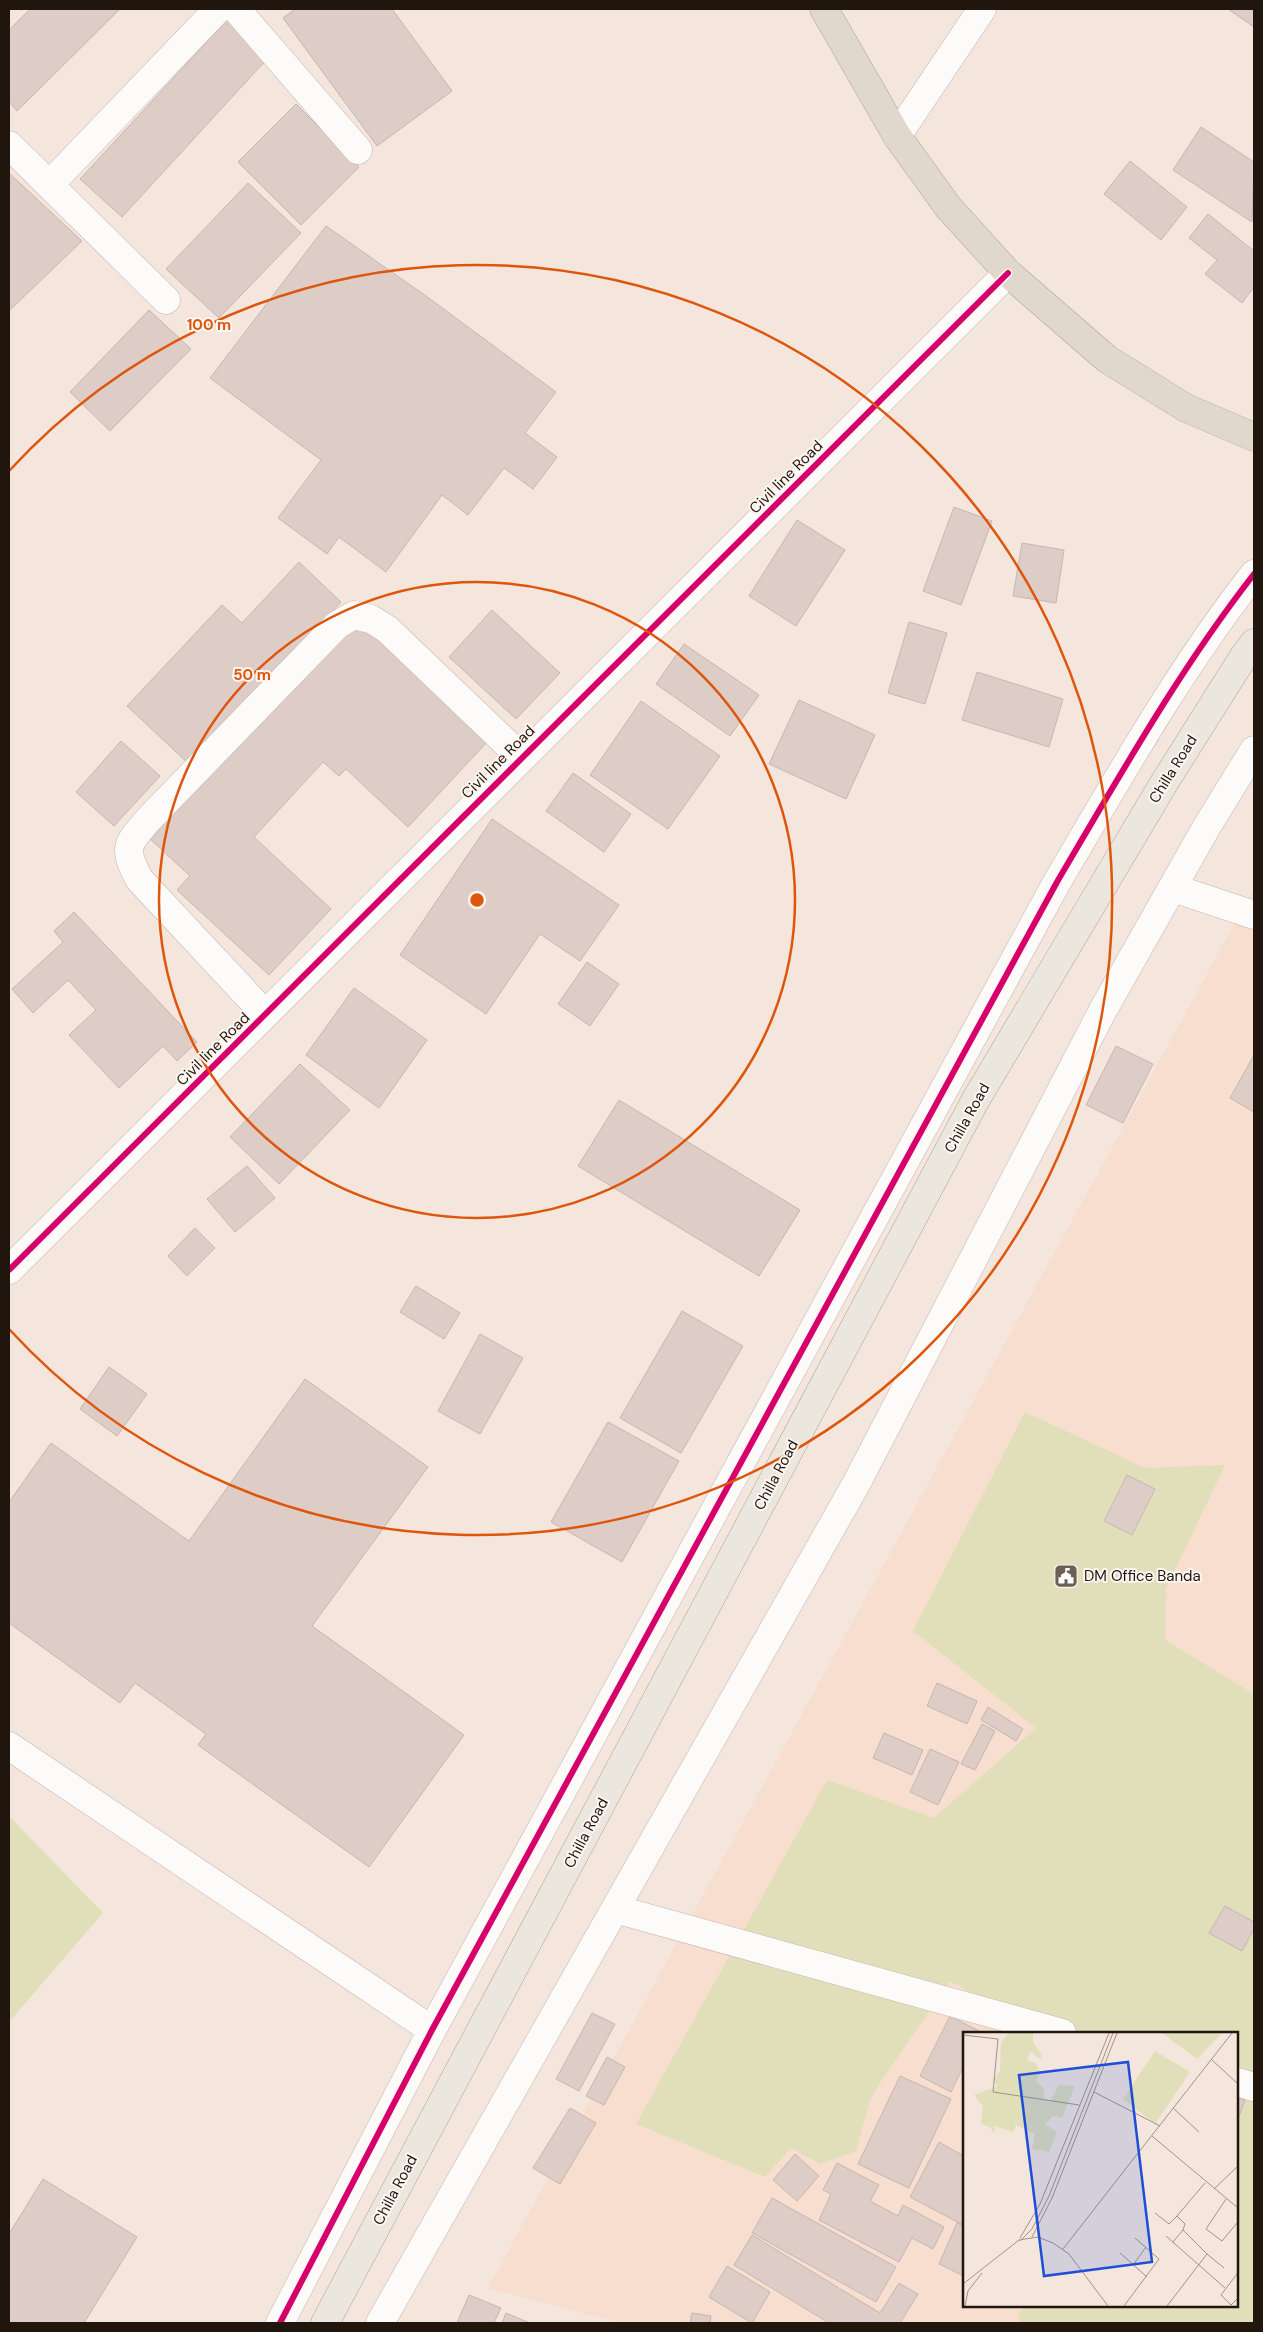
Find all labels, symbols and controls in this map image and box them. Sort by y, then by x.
text: 100 m [187,315,231,335]
street label: Civil line Road [745,436,827,518]
text: 50 m [233,665,271,685]
street label: Civil line Road [457,721,539,803]
street label: Chilla Road [1144,731,1202,807]
centre of rings [468,891,486,909]
street label: Civil line Road [172,1008,254,1090]
street label: Chilla Road [940,1080,994,1156]
street label: Chilla Road [749,1436,803,1514]
public building icon: DM Office Banda [1053,1563,1079,1589]
place label: DM Office Banda [1084,1566,1201,1586]
street label: Chilla Road [559,1794,613,1872]
inset map [963,2032,1238,2307]
street label: Chilla Road [368,2151,422,2229]

